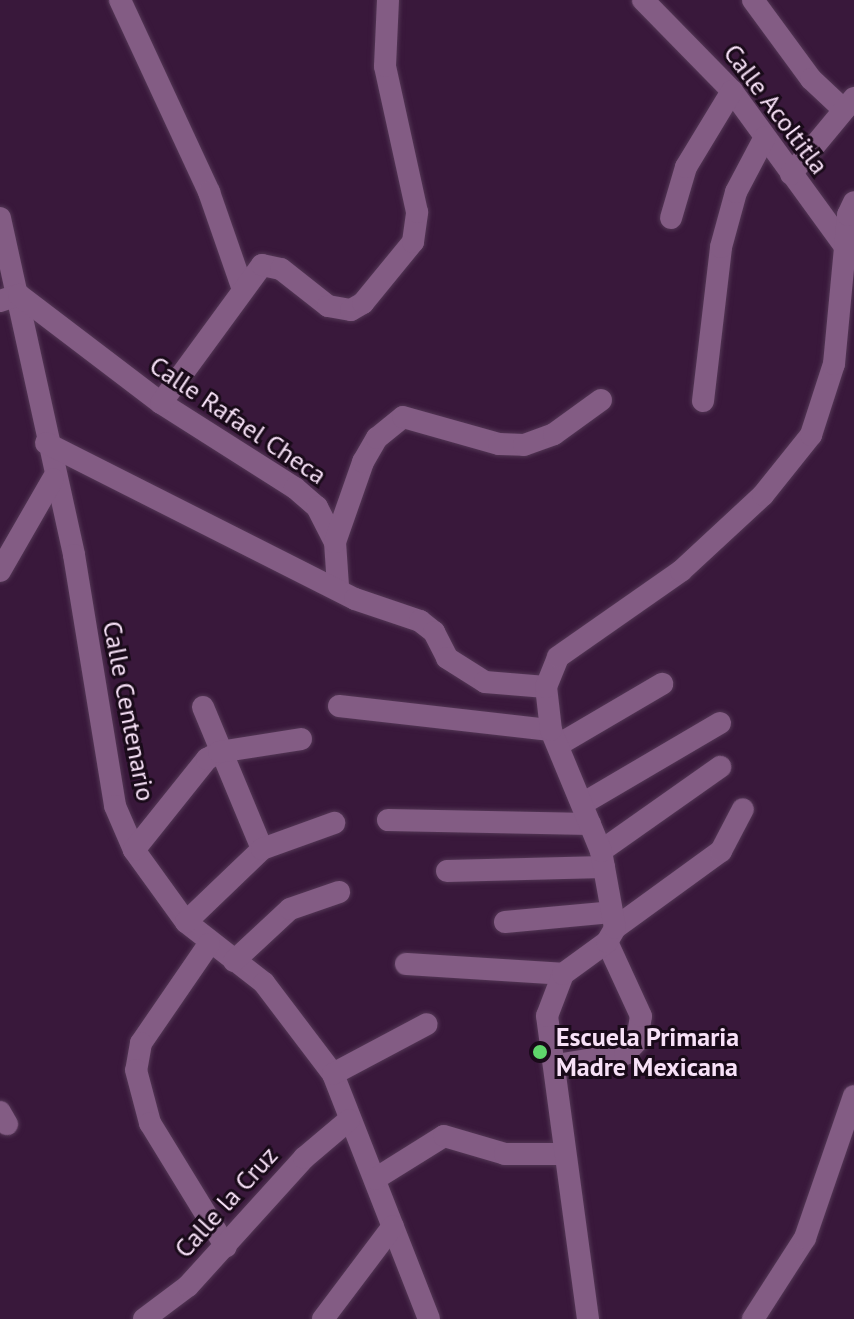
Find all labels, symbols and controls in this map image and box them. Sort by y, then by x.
street label: Calle Acoltitla [717,38,835,180]
street label: Calle Rafael Checa [144,349,332,491]
street label: Calle Centenario [96,618,162,804]
place label: Escuela Primaria Madre Mexicana [556,1021,739,1082]
marker: Escuela Primaria Madre Mexicana [531,1043,549,1061]
street label: Calle la Cruz [168,1140,284,1264]

